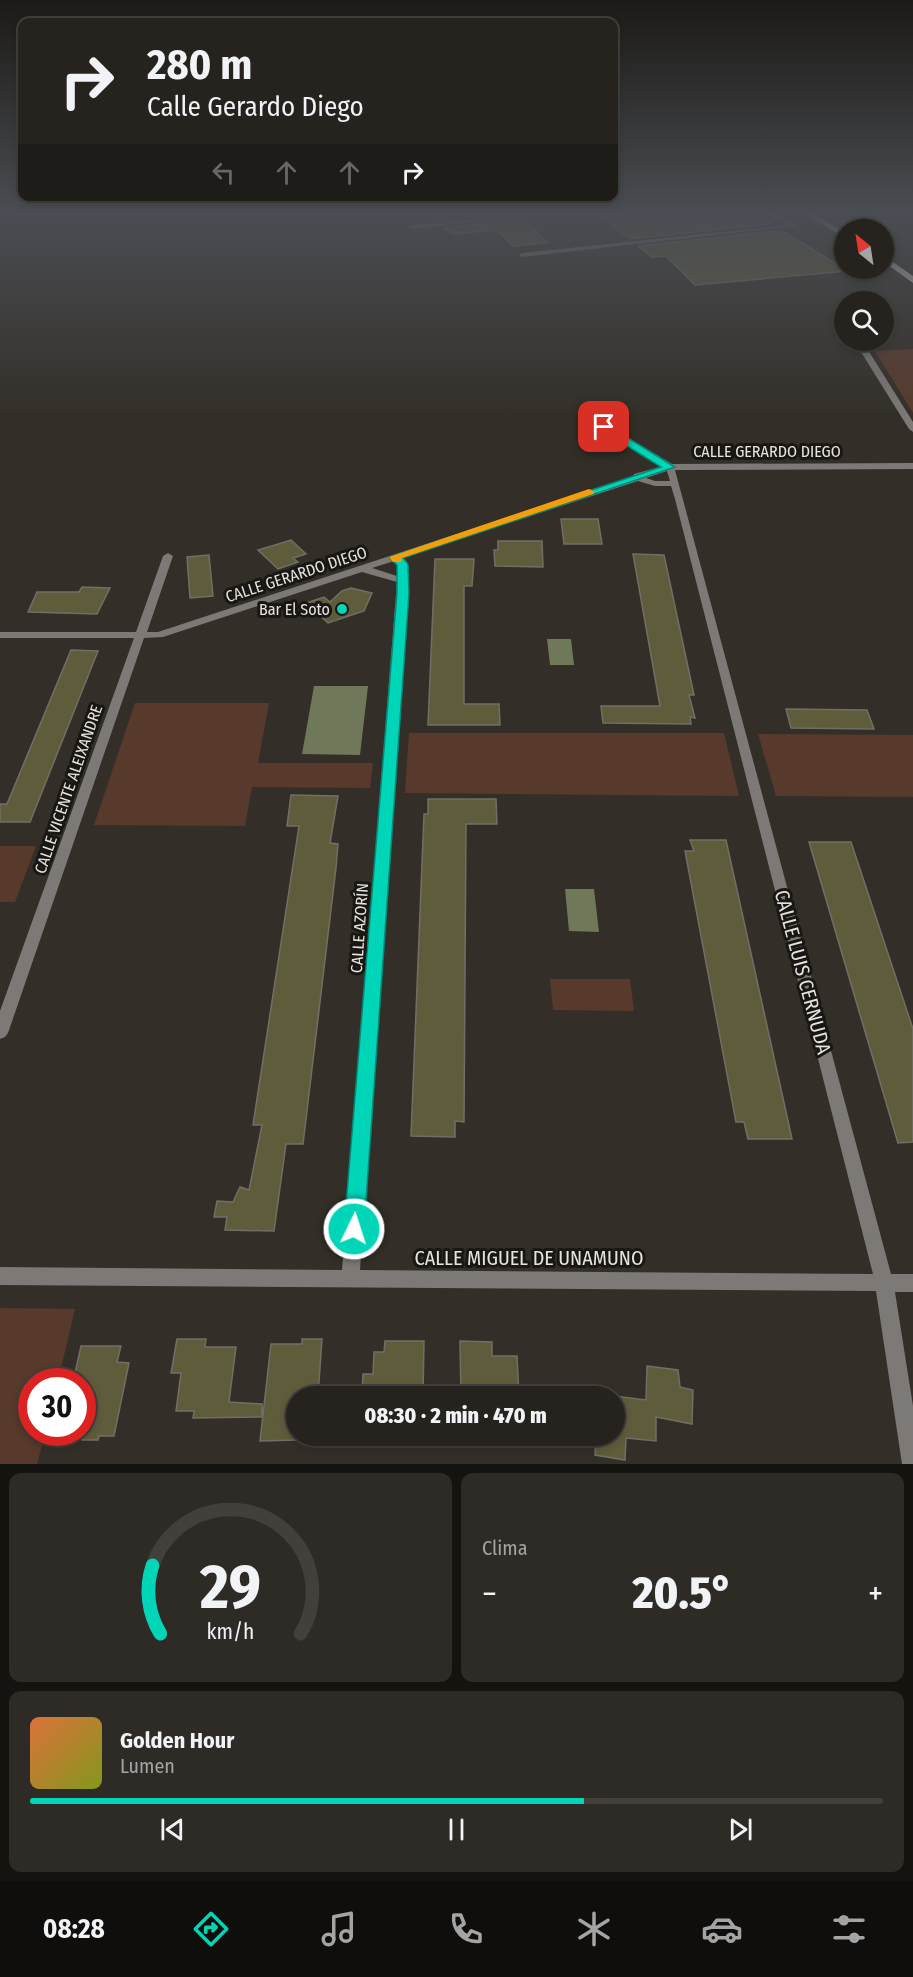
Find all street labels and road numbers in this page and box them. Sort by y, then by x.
street label: CALLE GERARDO DIEGO [693,442,841,461]
street label: CALLE GERARDO DIEGO [223,543,369,606]
street label: CALLE VICENTE ALEIXANDRE [31,702,106,876]
street label: CALLE AZORÍN [347,882,372,974]
street label: CALLE LUIS CERNUDA [770,887,837,1057]
street label: CALLE MIGUEL DE UNAMUNO [415,1246,643,1270]

